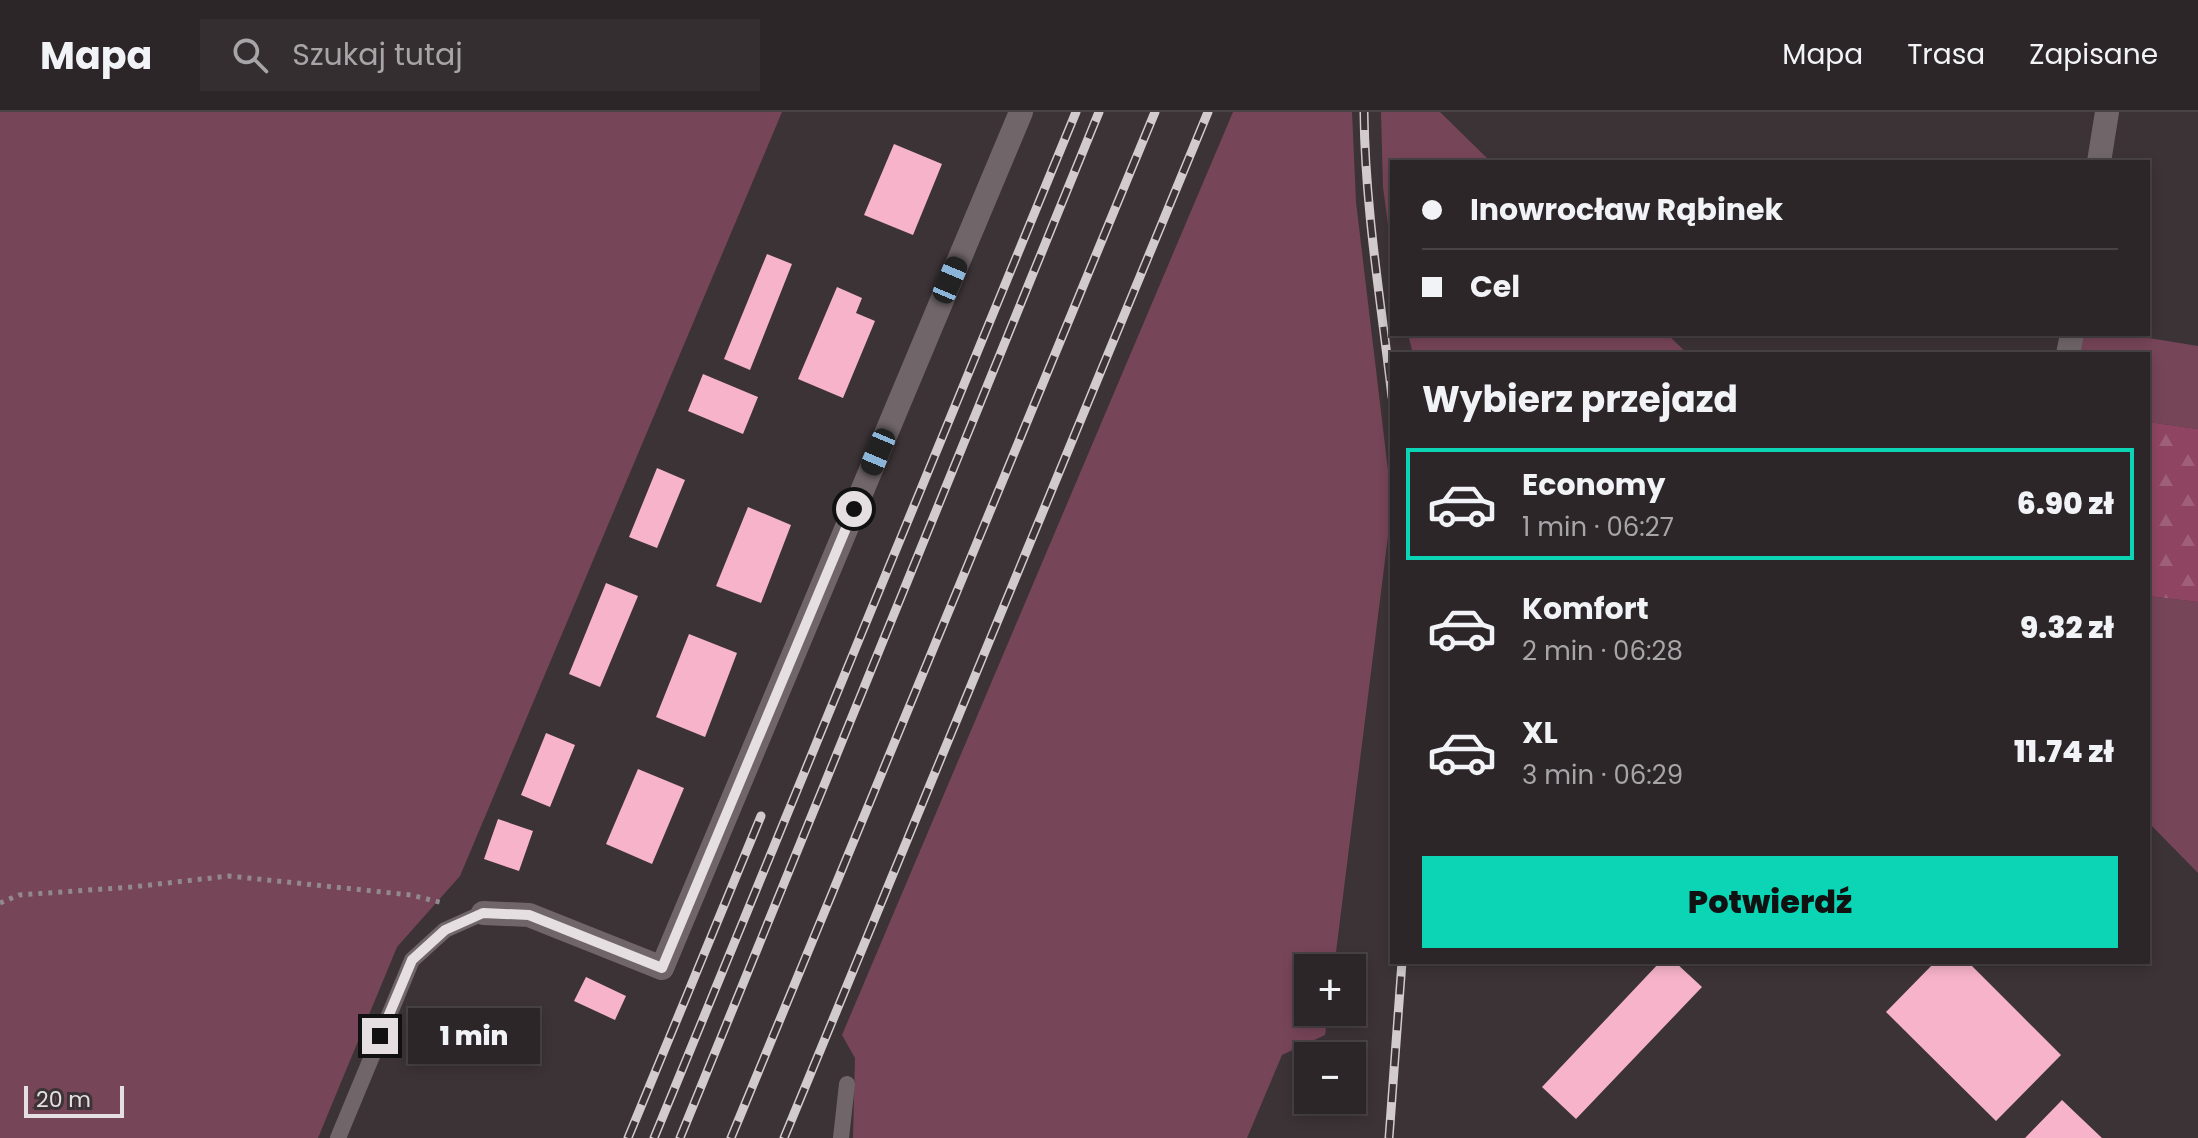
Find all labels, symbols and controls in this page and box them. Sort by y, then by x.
search box [200,19,760,91]
text: Mapa [40,29,152,82]
icon: search [228,33,272,77]
text: Szukaj tutaj [292,33,463,76]
text: Mapa [1782,35,1863,74]
text: Trasa [1907,35,1985,74]
text: Zapisane [2029,35,2158,74]
text: Inowrocław Rąbinek [1470,188,1783,231]
car [930,253,970,307]
text: Cel [1470,265,1520,308]
text: Wybierz przejazd [1422,374,1738,425]
car [858,425,898,479]
text: Economy [1522,463,1666,506]
icon: car [1426,468,1498,540]
text: 6.90 zł [2017,482,2114,525]
route start [836,491,872,527]
text: 1 min · 06:27 [1522,509,1674,545]
text: Komfort [1522,587,1649,630]
icon: car [1426,592,1498,664]
text: 9.32 zł [2020,606,2114,649]
text: 2 min · 06:28 [1522,633,1683,669]
text: XL [1522,711,1558,754]
icon: car [1426,716,1498,788]
text: 11.74 zł [2014,730,2114,773]
text: 3 min · 06:29 [1522,757,1683,793]
button: Potwierdź [1422,856,2118,948]
map controls [1294,954,1366,1114]
button: + [1294,954,1366,1026]
callout: 1 min [408,1008,540,1064]
route end [362,1018,398,1054]
text: 1 min [440,1018,508,1054]
button: − [1294,1042,1366,1114]
scale bar [24,1082,124,1118]
text: 20 m [36,1084,91,1115]

